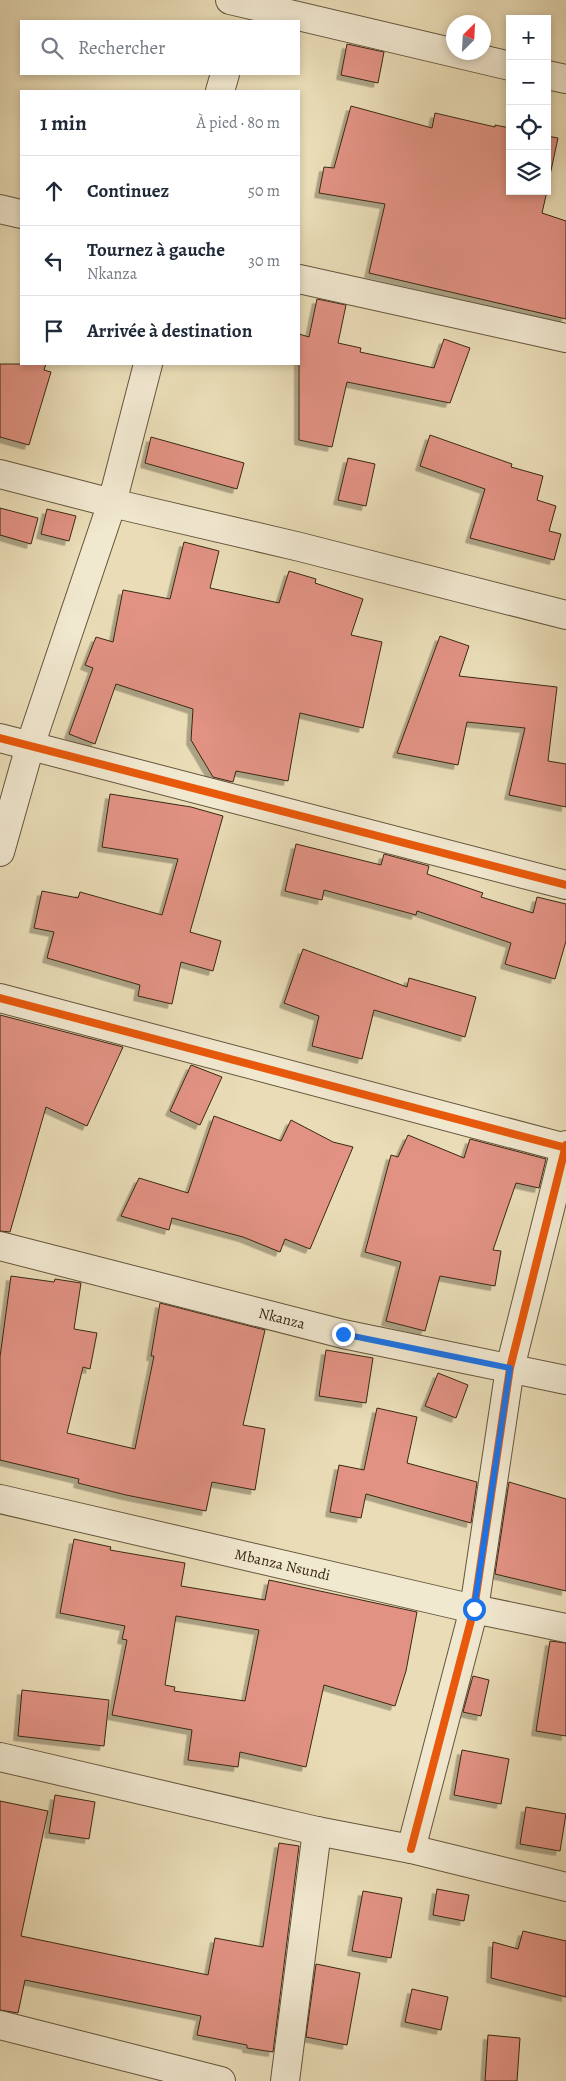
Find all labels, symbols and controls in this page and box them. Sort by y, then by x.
north arrow [446,15,491,60]
map controls [506,15,551,195]
button: + [506,15,551,60]
search box [20,20,300,75]
icon: search [38,34,66,62]
text: Rechercher [78,35,165,61]
button: − [506,60,551,105]
button: locate [506,105,551,150]
text: 1 min [40,109,87,137]
text: À pied · 80 m [196,112,280,134]
button: layers [506,150,551,195]
icon: ahead [40,177,68,205]
text: Continuez [87,178,169,204]
text: 50 m [248,180,280,202]
text: Tournez à gauche [87,237,225,263]
icon: left [40,247,68,275]
text: 30 m [248,250,280,272]
text: Nkanza [87,263,137,285]
icon: arrive [40,317,68,345]
text: Arrivée à destination [87,318,252,344]
street label: Nkanza [257,1303,307,1334]
route end [332,1323,355,1346]
street label: Mbanza Nsundi [233,1544,332,1585]
route start [463,1598,486,1621]

